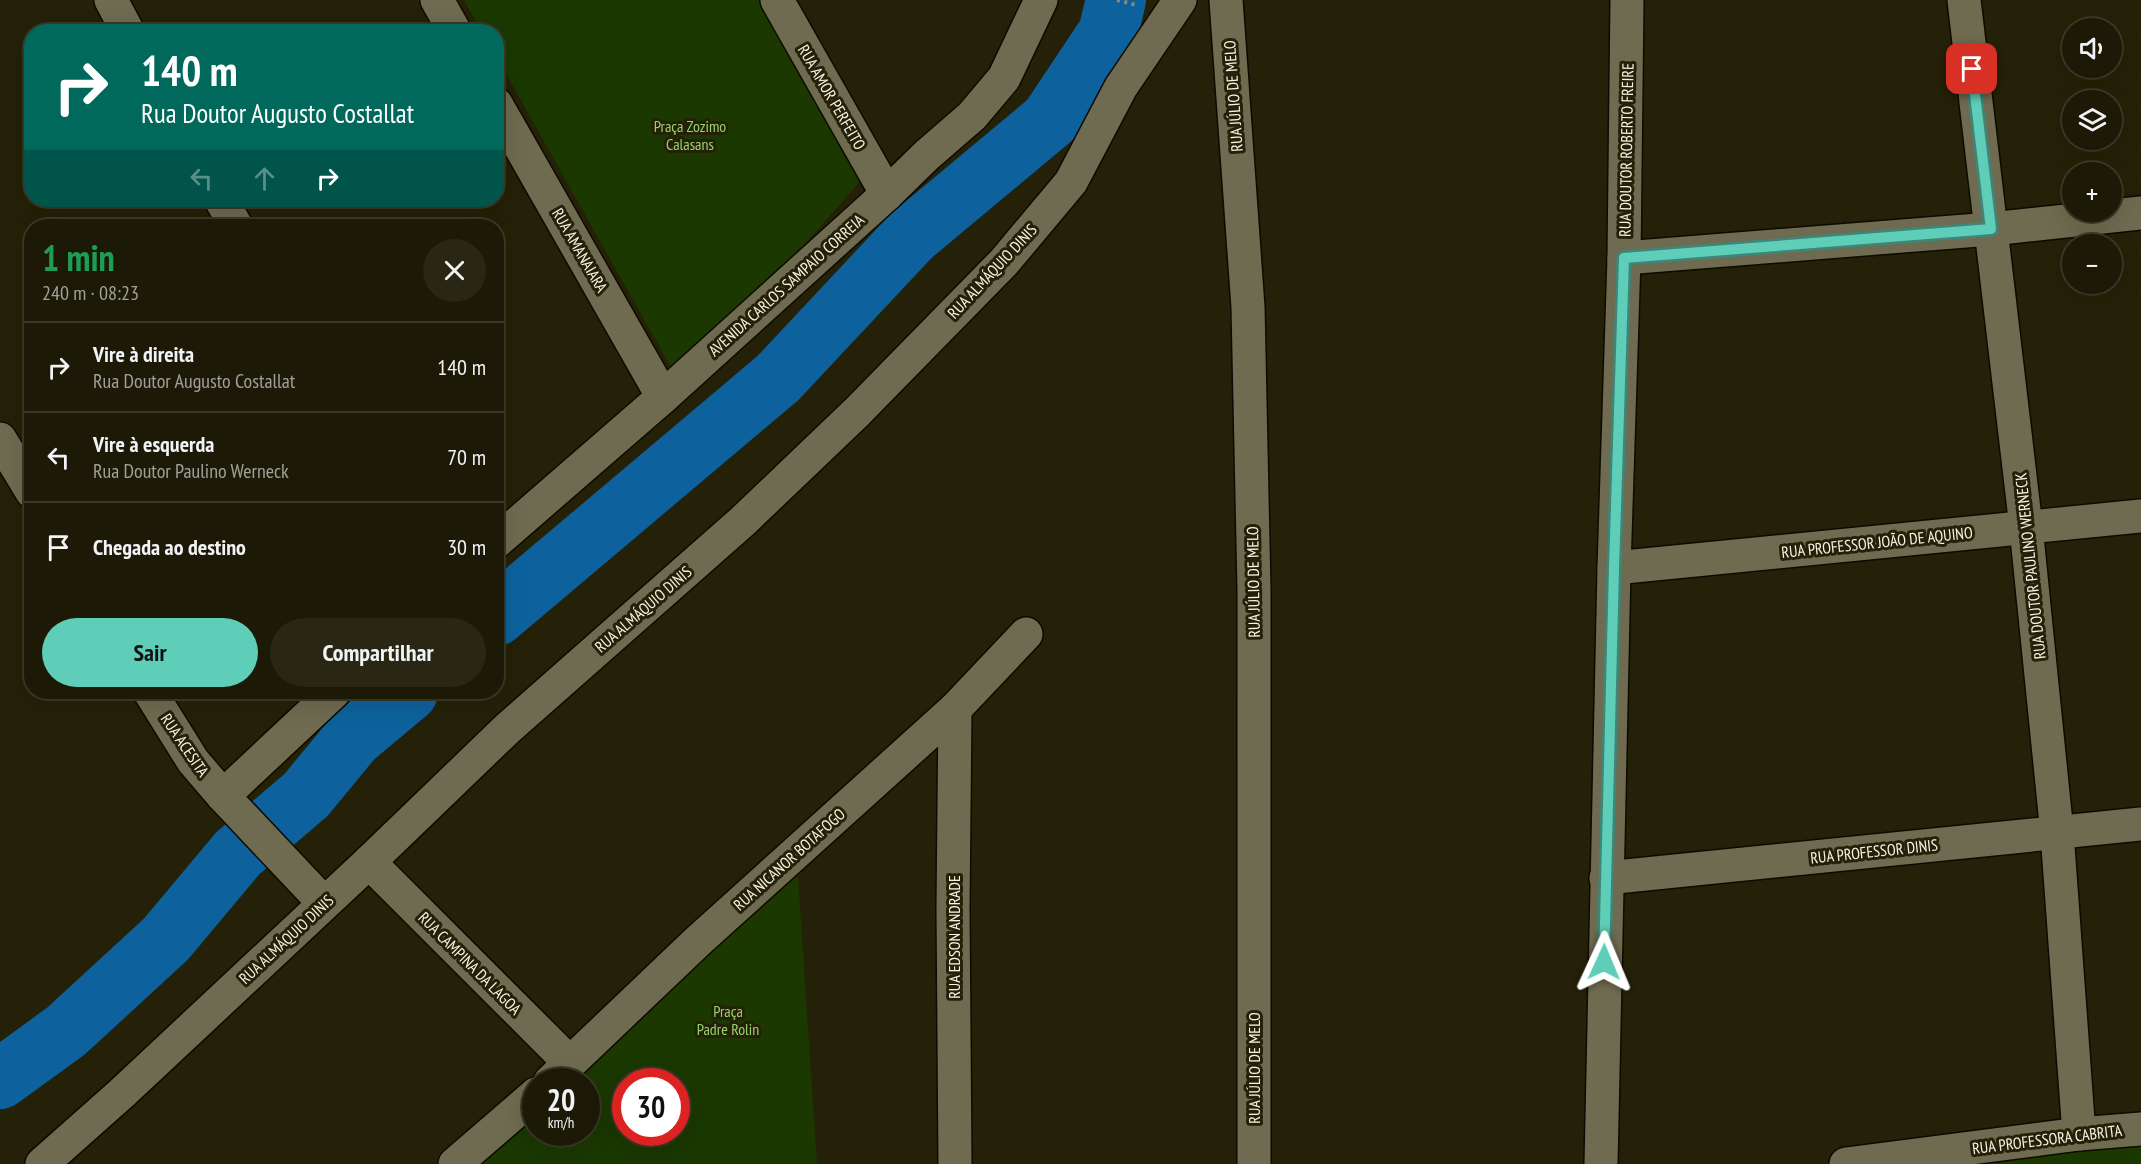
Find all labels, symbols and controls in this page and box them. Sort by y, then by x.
map controls [2062,18,2122,294]
button: sound [2062,18,2122,78]
street label: RUA JÚLIO DE MELO [1219,40,1247,152]
street label: RUA AMOR PERFEITO [794,41,870,153]
text: 140 m [141,43,238,98]
pin [1946,43,1997,94]
icon: right [42,48,120,126]
icon: arrive [1955,52,1988,85]
street label: RUA DOUTOR ROBERTO FREIRE [1614,63,1638,237]
button: layers [2062,90,2122,150]
text: Rua Doutor Augusto Costallat [141,96,414,130]
park label: Praça Zozimo Calasans [654,116,726,154]
icon: left [185,162,218,195]
icon: ahead [248,162,281,195]
icon: right [311,162,344,195]
button: + [2062,162,2122,222]
street label: RUA AMANAIARA [548,204,612,296]
street label: AVENIDA CARLOS SAMPAIO CORREIA [704,209,868,360]
street label: RUA ALMÁQUIO DINIS [943,219,1041,322]
text: 1 min [42,234,115,281]
button: − [2062,234,2122,294]
button: close [423,239,486,302]
text: 240 m · 08:23 [42,280,139,306]
text: Vire à direita [93,340,194,368]
icon: right [42,351,75,384]
text: 140 m [437,353,486,381]
text: Rua Doutor Augusto Costallat [93,368,295,394]
text: Vire à esquerda [93,430,214,458]
icon: left [42,441,75,474]
text: 70 m [447,443,486,471]
text: Rua Doutor Paulino Werneck [93,458,289,484]
street label: RUA DOUTOR PAULINO WERNECK [2010,472,2050,660]
street label: RUA PROFESSOR JOÃO DE AQUINO [1780,522,1974,562]
street label: RUA JÚLIO DE MELO [1242,526,1264,638]
icon: arrive [42,531,75,564]
text: Chegada ao destino [93,533,246,561]
text: 30 m [447,533,486,561]
street label: RUA ALMÁQUIO DINIS [590,561,696,657]
button: Sair [42,618,258,687]
button: Compartilhar [270,618,486,687]
street label: RUA ACESITA [157,710,214,781]
street label: RUA NICANOR BOTAFOGO [729,803,849,914]
street label: RUA PROFESSOR DINIS [1809,834,1939,868]
street label: RUA EDSON ANDRADE [944,875,964,999]
street label: RUA ALMÁQUIO DINIS [235,890,338,988]
street label: RUA CAMPINA DA LAGOA [414,907,526,1019]
position arrow [1572,930,1636,994]
park label: Praça Padre Rolin [697,1001,759,1039]
street label: RUA JÚLIO DE MELO [1244,1012,1264,1124]
speed limit sign: 30 [612,1068,690,1146]
text: 20 [547,1080,575,1119]
text: km/h [548,1113,574,1132]
street label: RUA PROFESSORA CABRITA [1971,1120,2123,1158]

